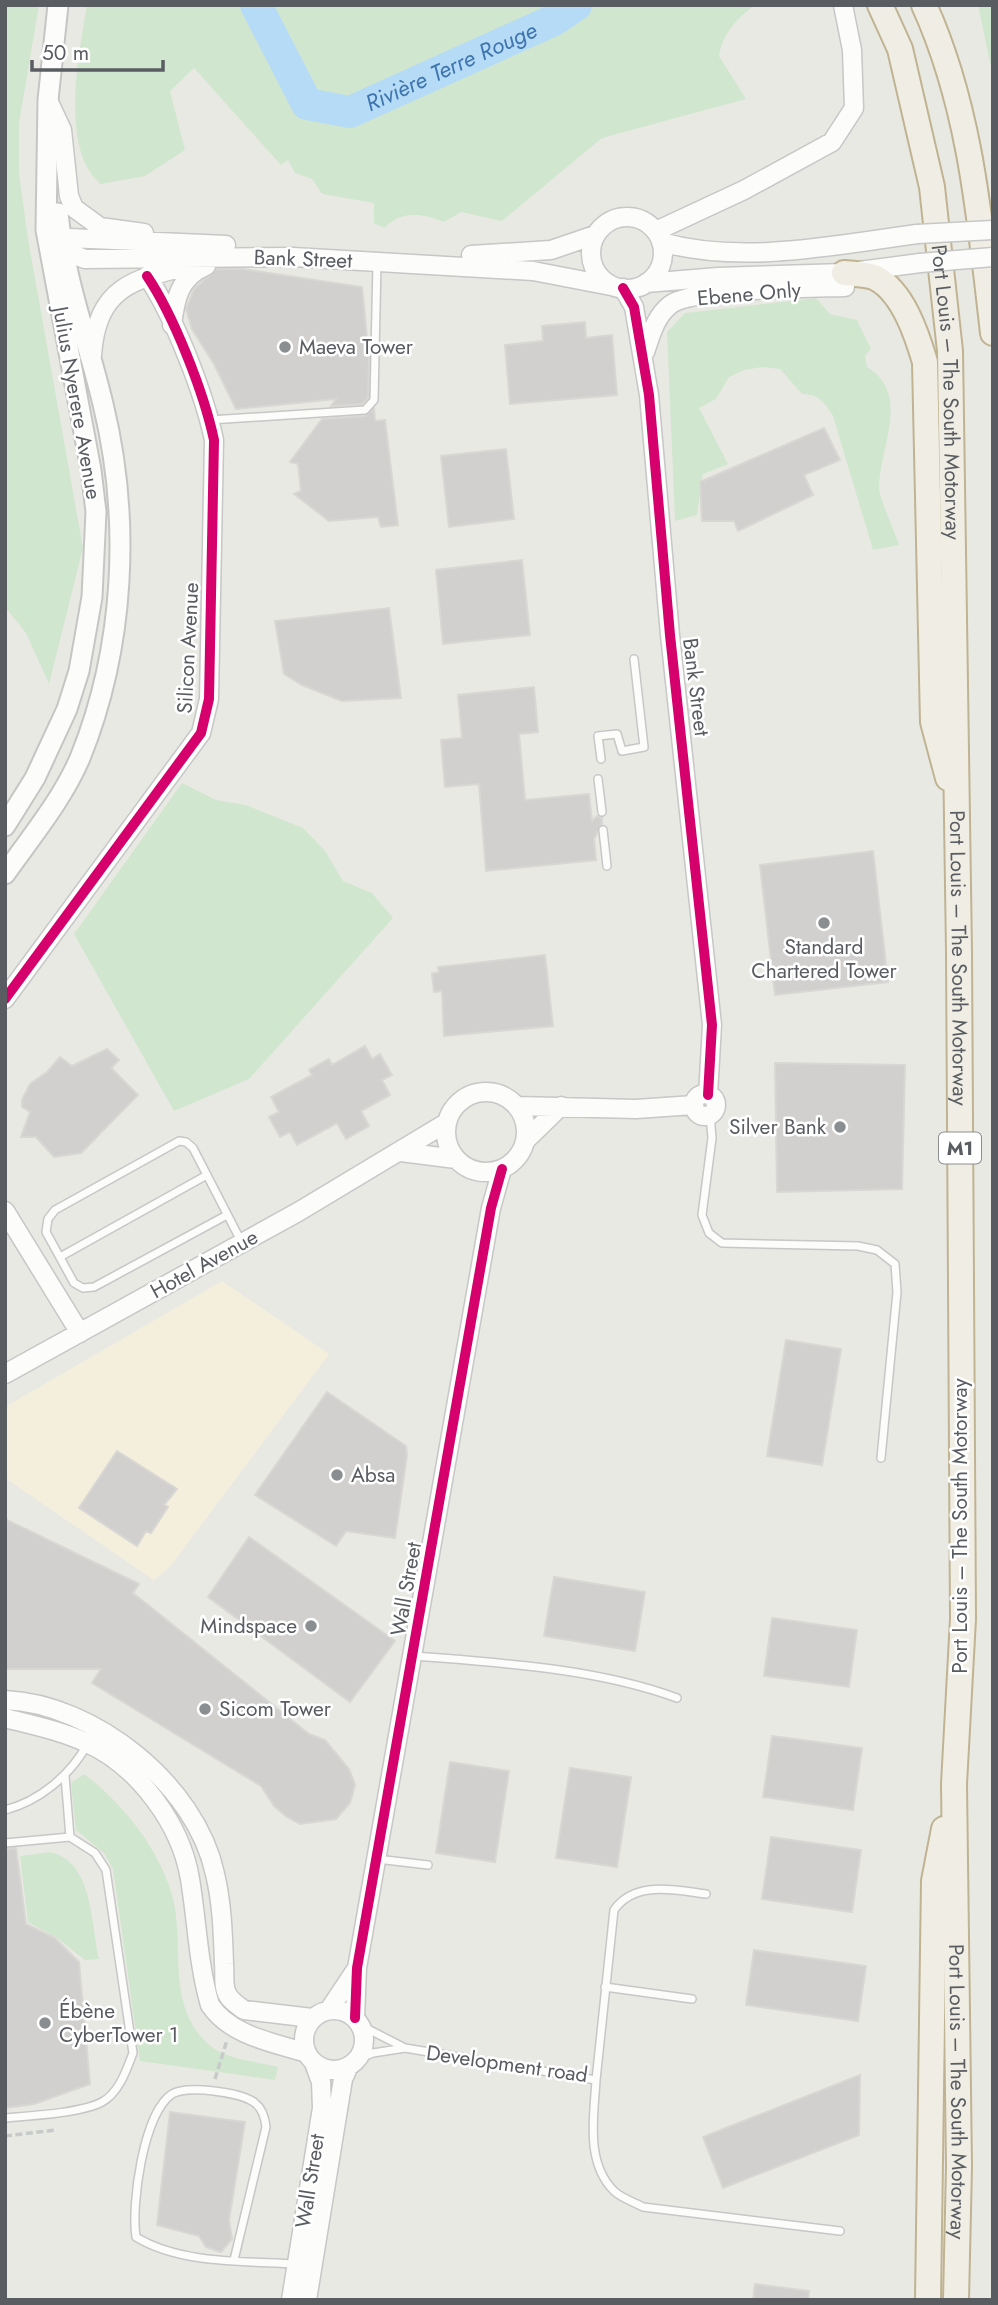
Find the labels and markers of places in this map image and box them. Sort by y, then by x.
place label: Maeva Tower [299,332,414,362]
marker: Maeva Tower [277,339,293,355]
marker: Standard Chartered Tower [816,915,832,931]
place label: Standard Chartered Tower [751,932,897,986]
place label: Silver Bank [729,1112,827,1142]
marker: Silver Bank [832,1119,848,1135]
place label: Absa [351,1460,395,1490]
marker: Absa [329,1467,345,1483]
place label: Mindspace [200,1611,297,1641]
marker: Mindspace [303,1618,319,1634]
place label: Sicom Tower [219,1694,332,1724]
marker: Sicom Tower [197,1701,213,1717]
place label: Ébène CyberTower 1 [59,1996,179,2050]
marker: Ébène CyberTower 1 [37,2015,53,2031]

